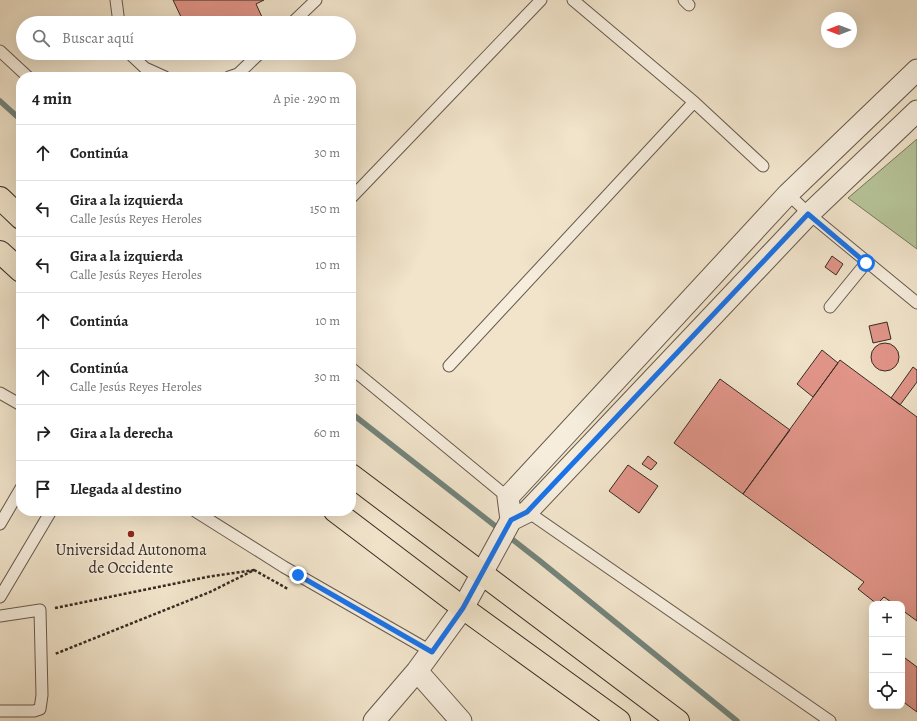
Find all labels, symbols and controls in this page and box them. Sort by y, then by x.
north arrow [821,12,857,48]
search box [16,16,356,60]
icon: search [30,27,52,49]
text: Buscar aquí [62,28,134,48]
text: 4 min [32,87,72,110]
text: A pie · 290 m [273,90,340,107]
icon: ahead [32,142,54,164]
text: Continúa [70,143,128,163]
text: 30 m [314,144,340,161]
text: Gira a la izquierda [70,190,183,210]
icon: left [32,198,54,220]
text: 150 m [310,200,340,217]
text: Calle Jesús Reyes Heroles [70,210,202,227]
text: Gira a la izquierda [70,246,183,266]
icon: left [32,254,54,276]
route start [857,254,875,272]
text: 10 m [315,256,340,273]
text: Calle Jesús Reyes Heroles [70,266,202,283]
icon: ahead [32,310,54,332]
text: Continúa [70,311,128,331]
text: 10 m [315,312,340,329]
text: Continúa [70,358,128,378]
icon: ahead [32,366,54,388]
text: 30 m [314,368,340,385]
text: Calle Jesús Reyes Heroles [70,378,202,395]
icon: right [32,422,54,444]
text: Gira a la derecha [70,423,173,443]
text: 60 m [314,424,340,441]
icon: arrive [32,478,54,500]
text: Llegada al destino [70,479,182,499]
marker: Universidad Autonoma de Occidente [126,529,136,539]
place label: Universidad Autonoma de Occidente [55,539,207,579]
route end [289,566,307,584]
map controls [869,601,905,709]
button: + [869,601,905,637]
button: − [869,637,905,673]
button: locate [869,673,905,709]

